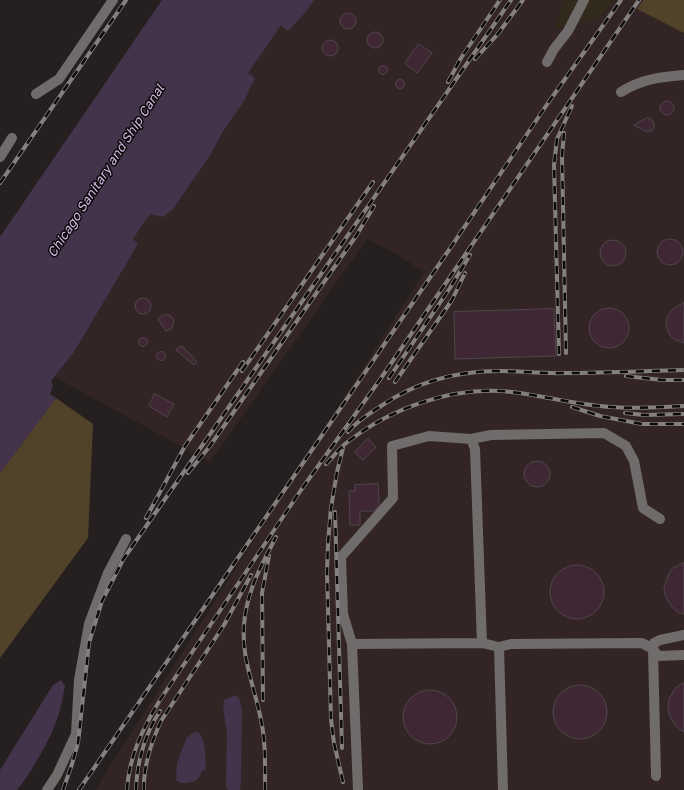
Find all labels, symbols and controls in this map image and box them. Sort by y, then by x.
water label: Chicago Sanitary and Ship Canal [44,82,168,260]

